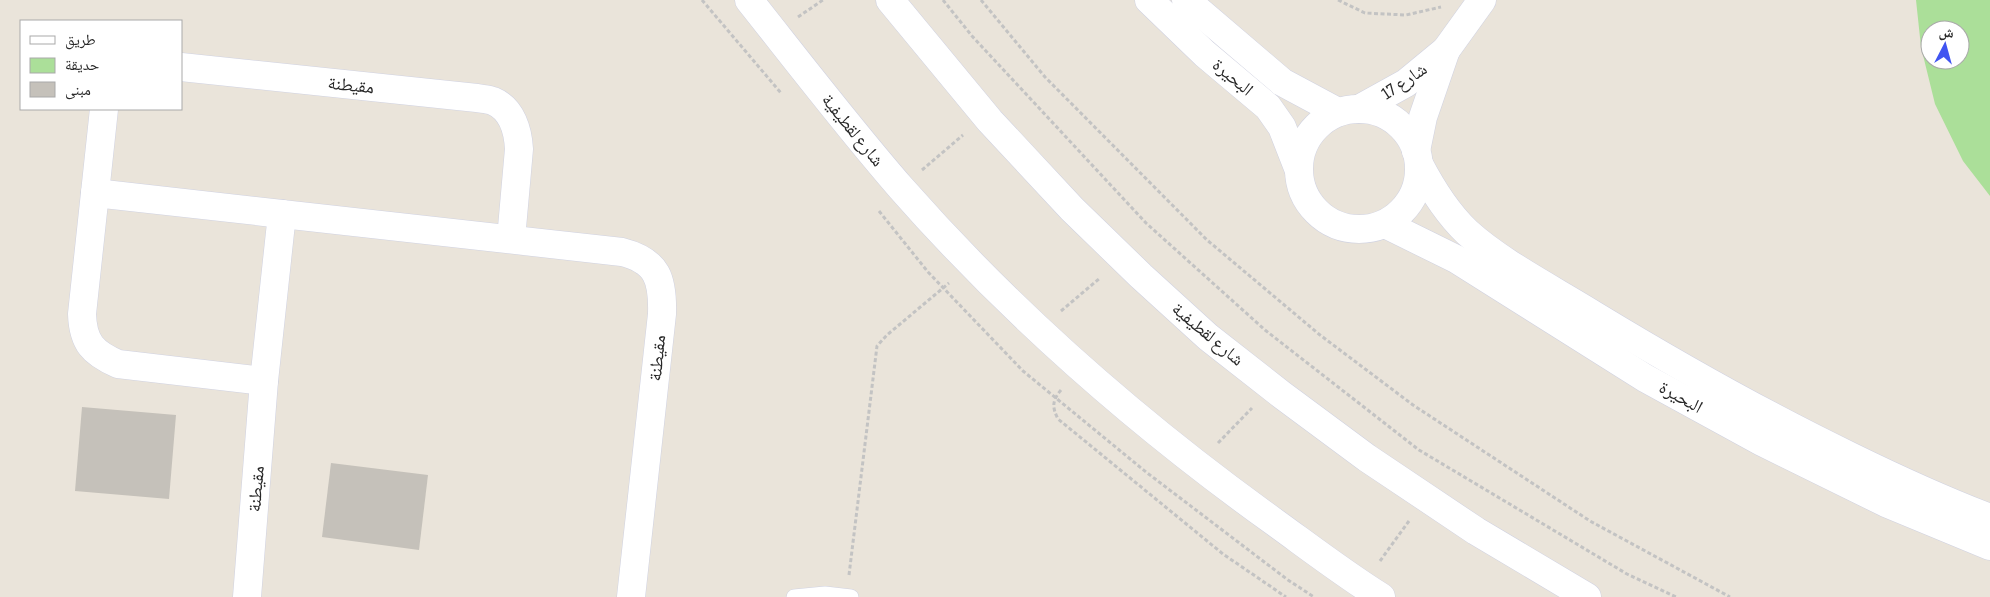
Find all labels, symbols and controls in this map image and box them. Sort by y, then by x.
legend [20,20,182,110]
north arrow [1920,20,1970,70]
text: ش [1938,23,1955,42]
text: طريق [65,31,96,50]
street label: البحيرة [1208,54,1257,100]
text: حديقة [65,56,100,75]
street label: شارع 17 [1377,59,1431,104]
street label: مقيطنة [327,73,375,98]
text: مبنى [65,81,91,100]
street label: شارع لقطيفية [817,90,888,171]
street label: شارع لقطيفية [1168,298,1248,370]
street label: مقيطنة [645,334,670,382]
street label: البحيرة [1655,377,1706,418]
street label: مقيطنة [244,465,269,513]

